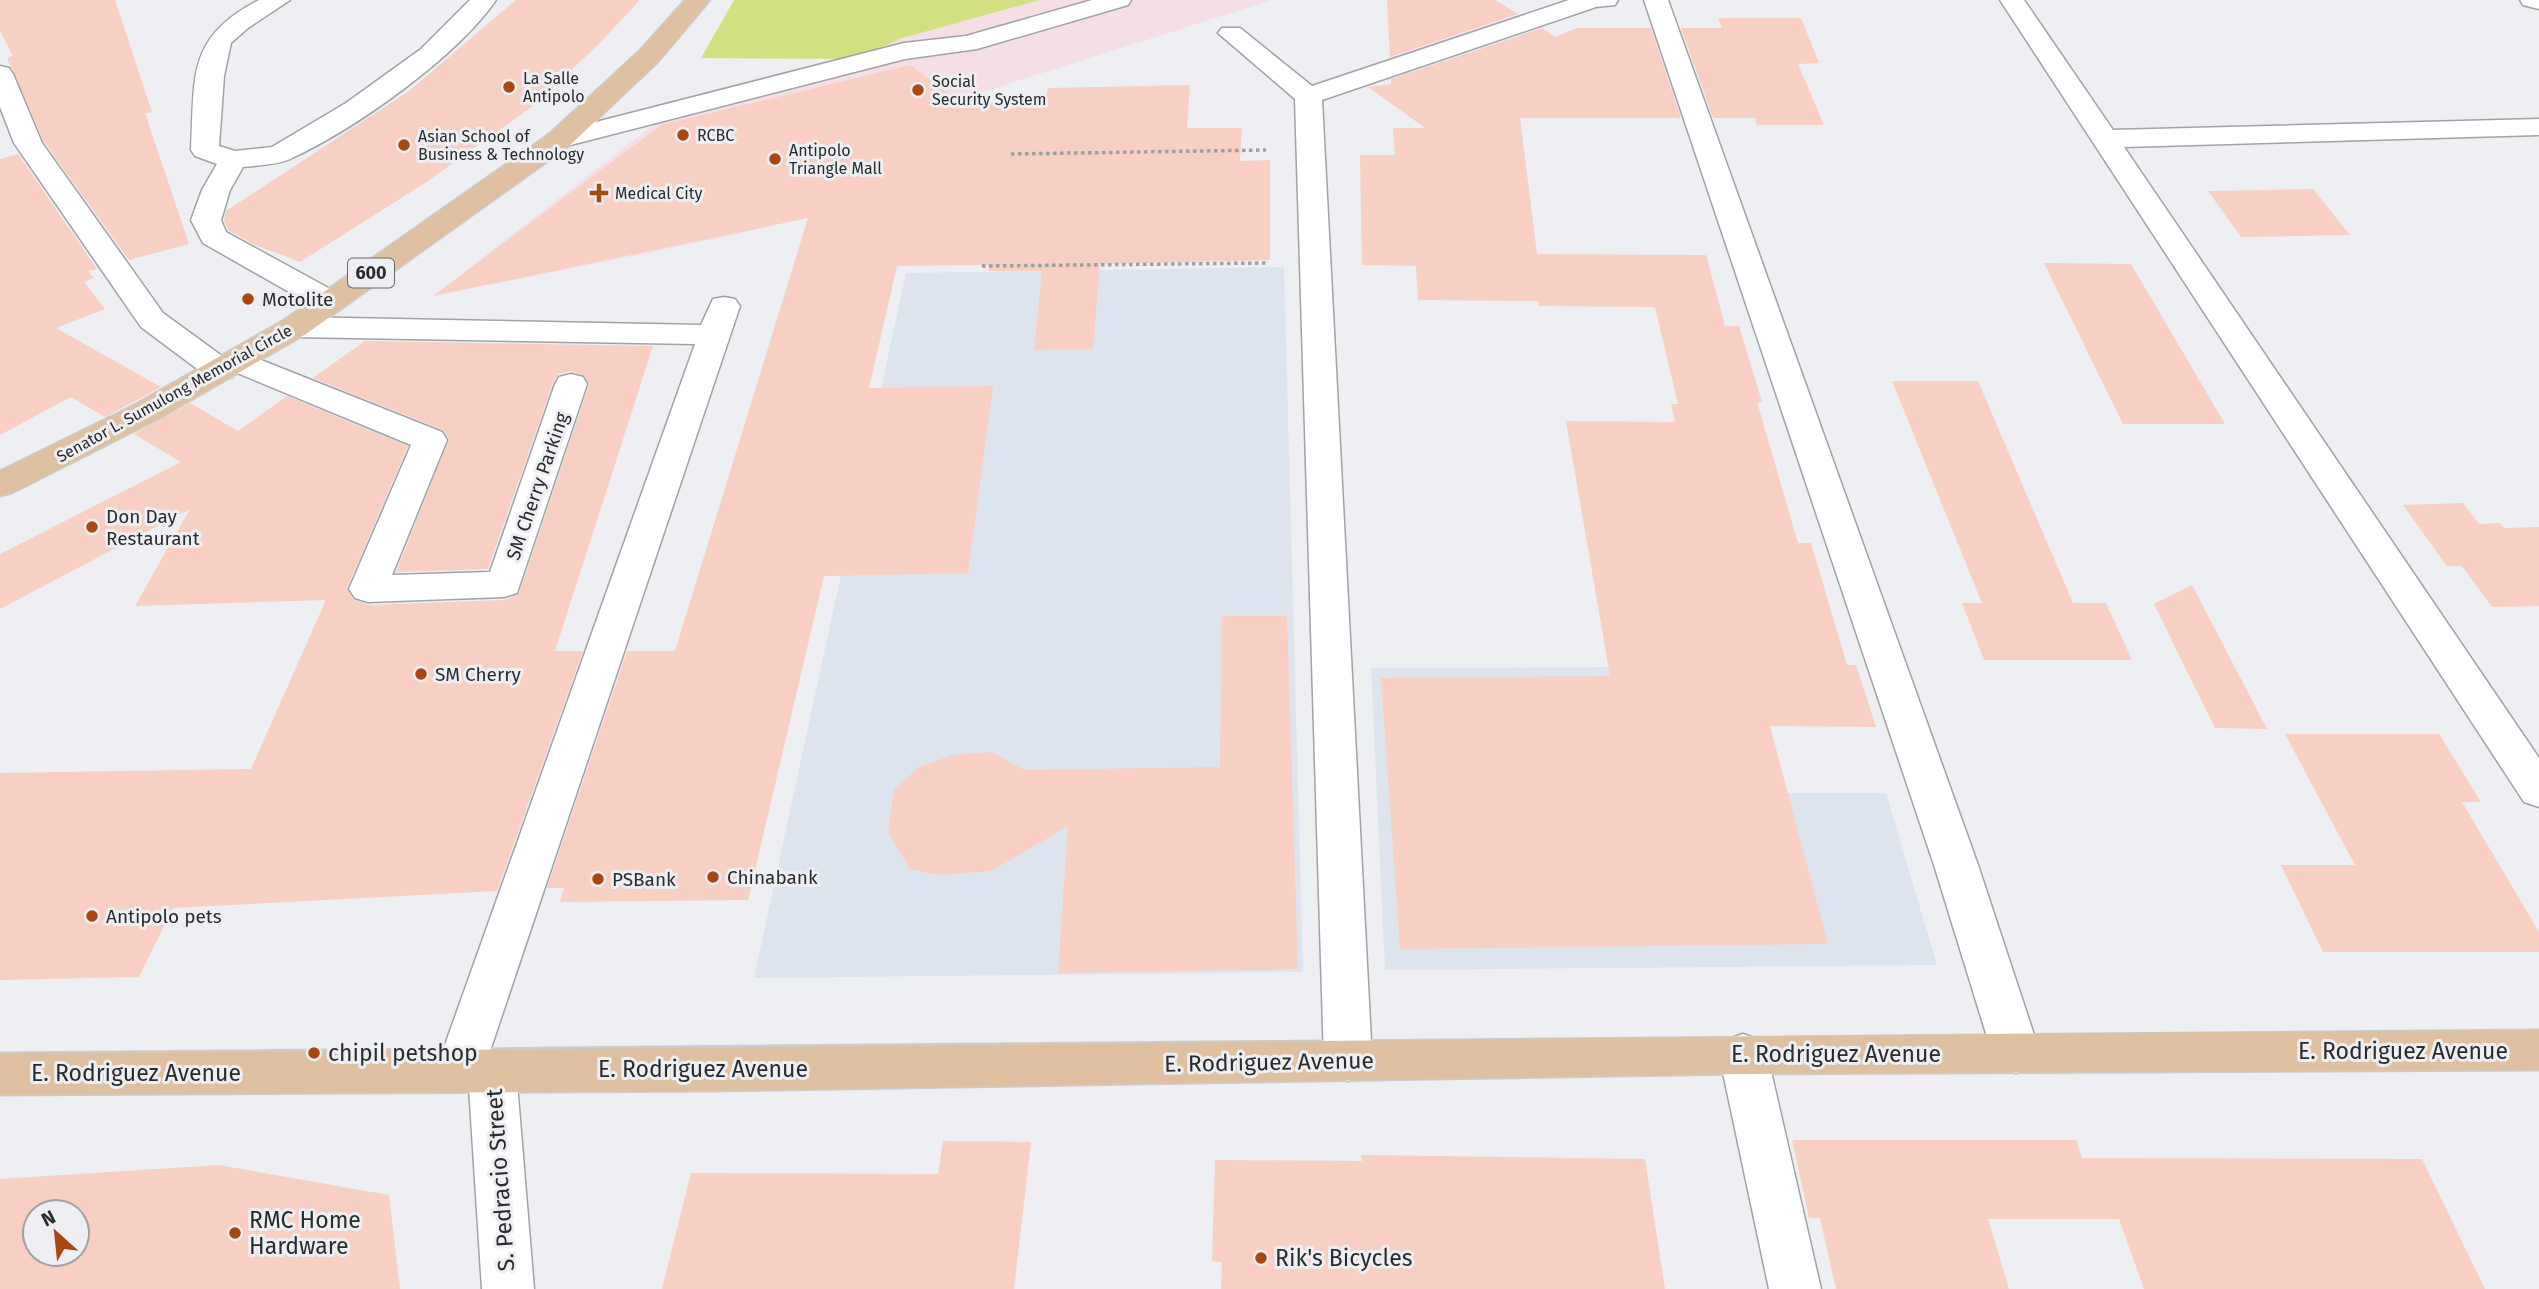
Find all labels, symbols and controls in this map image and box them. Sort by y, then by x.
place label: La Salle Antipolo [523,69,585,106]
place label: Social Security System [932,72,1047,109]
marker: La Salle Antipolo [501,79,517,95]
marker: Social Security System [910,82,926,98]
place label: RCBC [697,126,734,145]
place label: Asian School of Business & Technology [418,127,584,164]
marker: RCBC [675,127,691,143]
marker: Asian School of Business & Technology [396,137,412,153]
place label: Antipolo Triangle Mall [789,141,882,178]
marker: Antipolo Triangle Mall [767,151,783,167]
marker: Medical City [589,183,609,203]
place label: Medical City [615,184,702,203]
road number: 600 [348,258,394,288]
place label: Motolite [262,288,333,311]
marker: Motolite [240,291,256,307]
street label: Senator L. Sumulong Memorial Circle [53,321,295,466]
street label: SM Cherry Parking [501,409,574,563]
place label: Don Day Restaurant [106,505,200,550]
marker: Don Day Restaurant [84,519,100,535]
place label: SM Cherry [435,663,522,686]
marker: SM Cherry [413,666,429,682]
place label: Chinabank [727,866,818,889]
place label: PSBank [612,868,676,891]
marker: Chinabank [705,869,721,885]
marker: PSBank [590,871,606,887]
place label: Antipolo pets [106,905,222,928]
marker: Antipolo pets [84,908,100,924]
street label: E. Rodriguez Avenue [2298,1037,2508,1065]
place label: chipil petshop [328,1039,478,1067]
street label: E. Rodriguez Avenue [1731,1040,1941,1068]
marker: chipil petshop [306,1045,322,1061]
street label: E. Rodriguez Avenue [1164,1046,1374,1078]
street label: E. Rodriguez Avenue [598,1055,808,1083]
street label: E. Rodriguez Avenue [31,1059,241,1087]
street label: S. Pedracio Street [480,1087,520,1272]
north arrow [21,1198,91,1268]
text: N [38,1205,59,1231]
place label: RMC Home Hardware [249,1206,361,1260]
marker: RMC Home Hardware [227,1225,243,1241]
place label: Rik's Bicycles [1275,1244,1412,1272]
marker: Rik's Bicycles [1253,1250,1269,1266]

